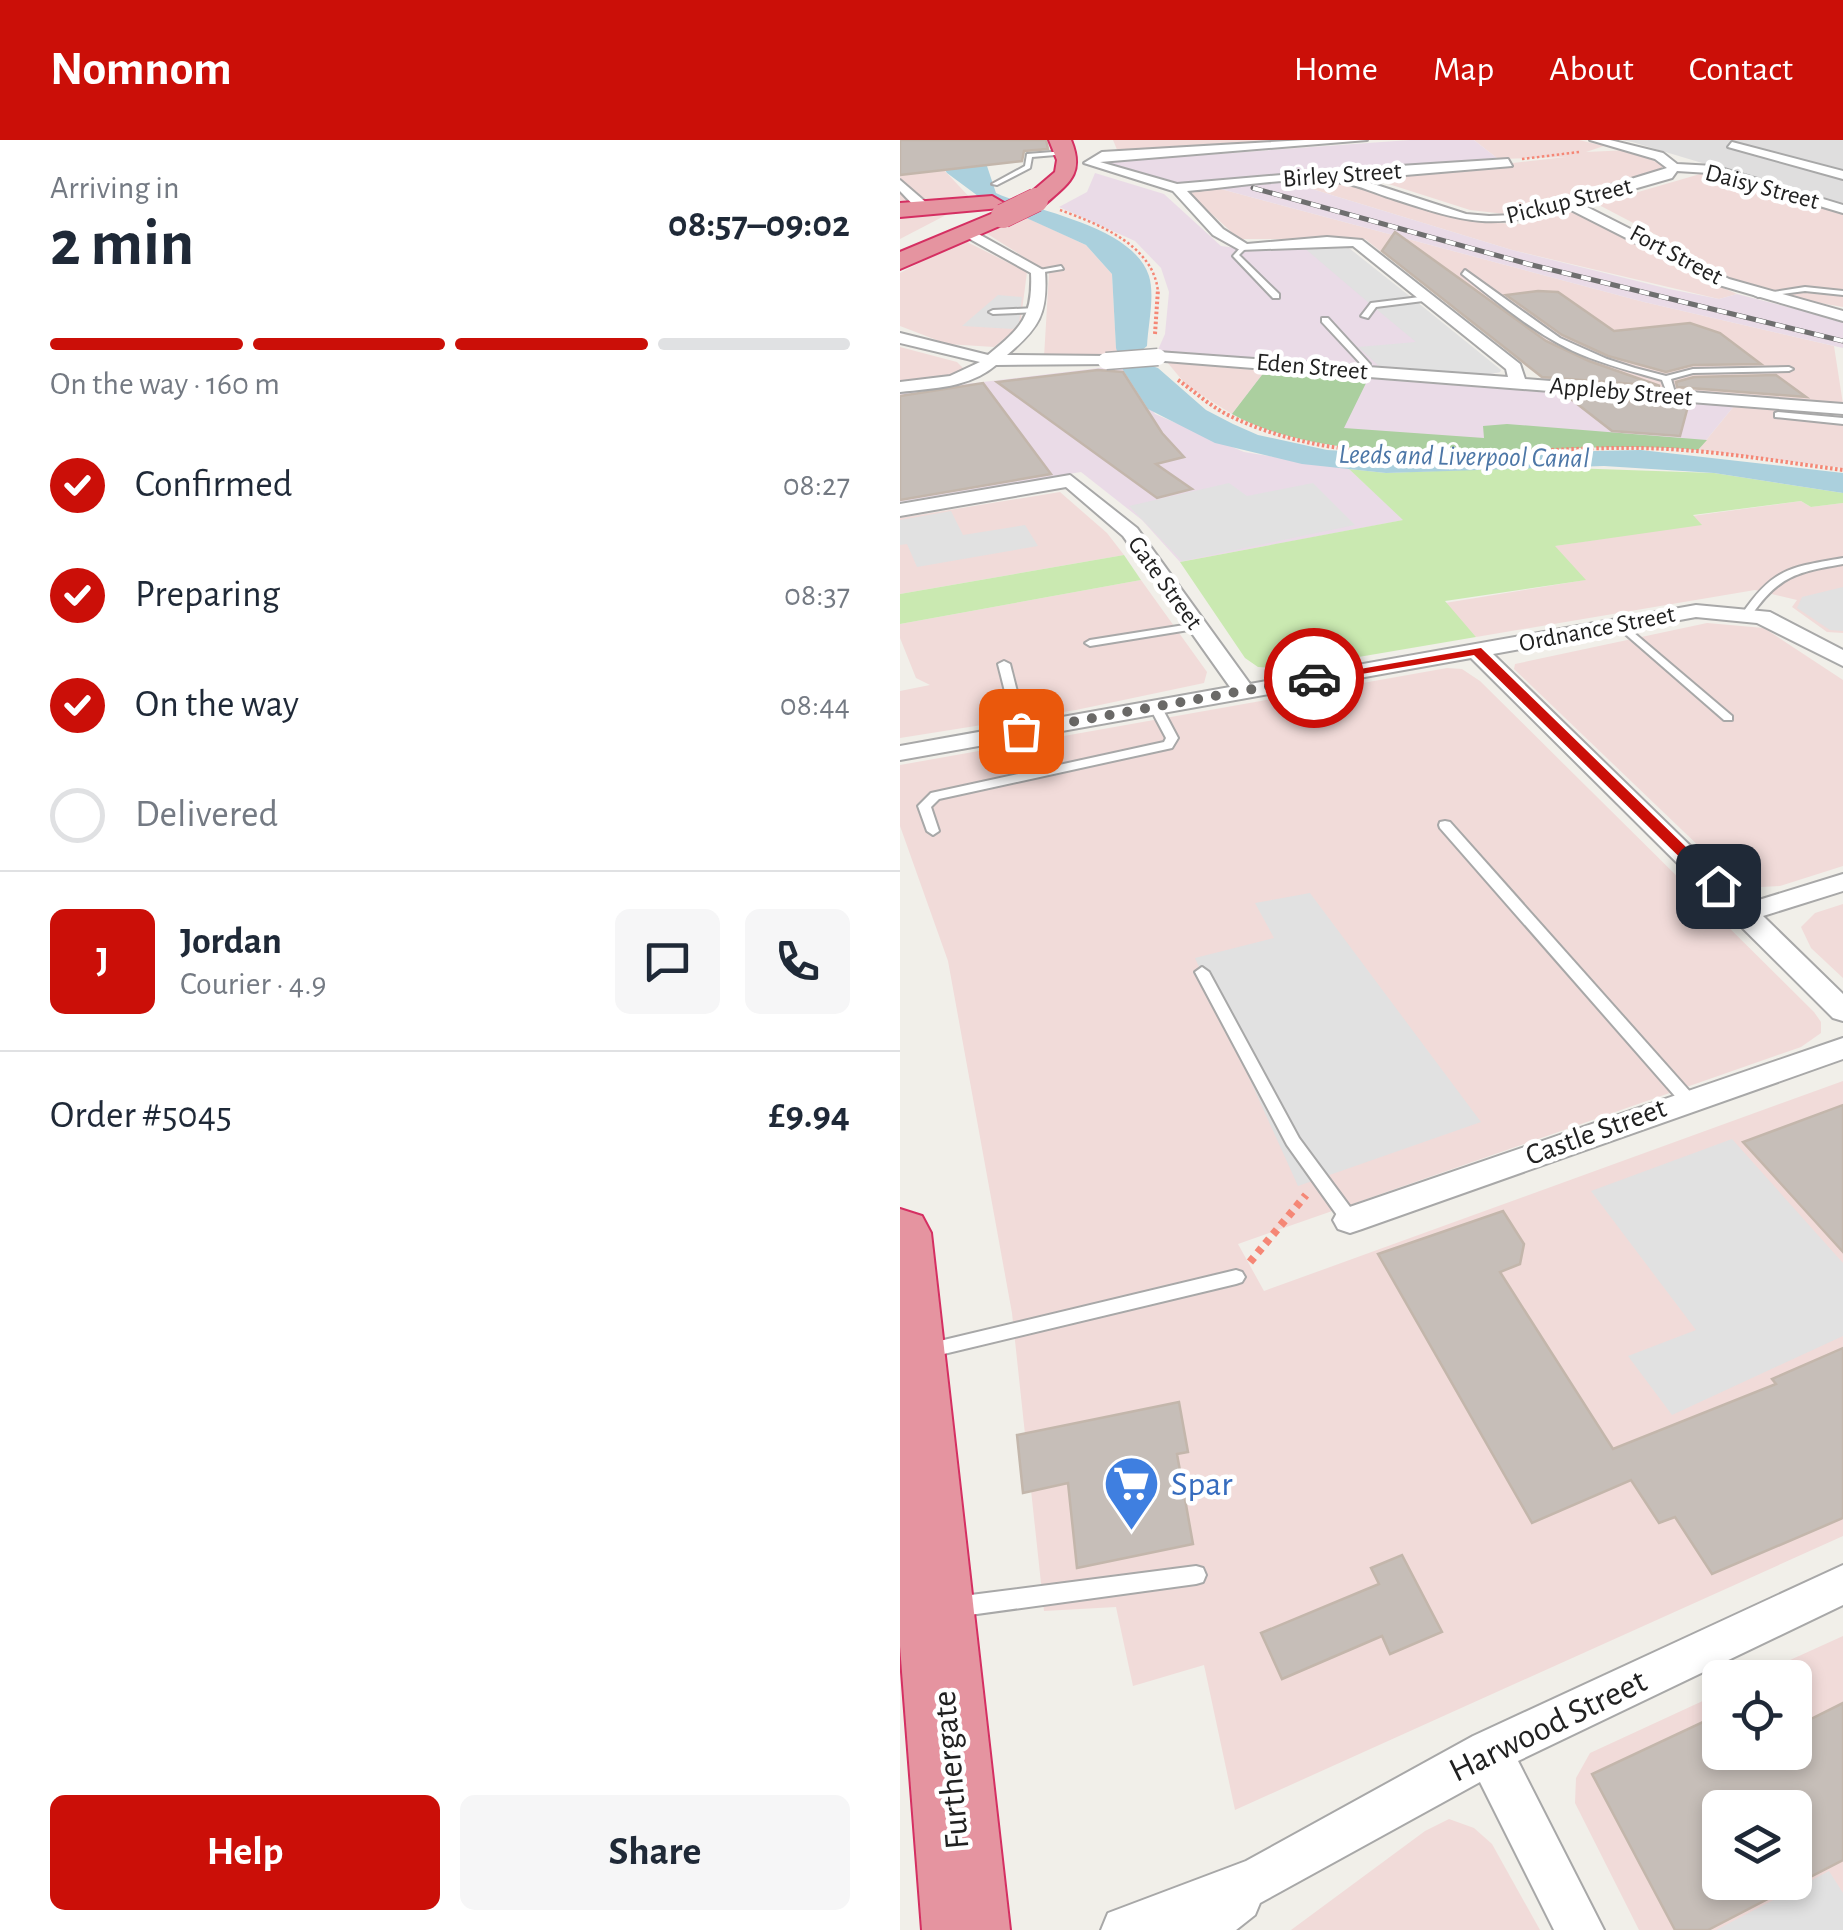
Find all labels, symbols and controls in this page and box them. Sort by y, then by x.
text: Nomnom [50,46,232,94]
text: Home [1294,52,1378,87]
text: Map [1433,52,1494,87]
text: About [1549,52,1634,87]
text: Contact [1689,52,1793,87]
street label: Birley Street [1282,158,1402,192]
street label: Daisy Street [1702,160,1822,214]
text: Arriving in [50,172,179,204]
street label: Pickup Street [1504,173,1634,229]
text: 08:57–09:02 [668,206,850,244]
text: 2 min [50,212,194,277]
street label: Fort Street [1626,220,1726,290]
street label: Eden Street [1255,350,1369,384]
text: On the way · 160 m [50,368,280,400]
street label: Appleby Street [1549,373,1693,411]
water label: Leeds and Liverpool Canal [1338,441,1590,473]
icon: check [50,458,105,513]
text: Confirmed [135,466,292,504]
text: 08:27 [783,469,850,501]
street label: Gate Street [1123,532,1207,634]
icon: check [50,568,105,623]
text: Preparing [135,576,280,614]
text: 08:37 [784,579,850,611]
street label: Ordnance Street [1517,602,1677,656]
courier [1264,628,1364,728]
icon: car [1287,651,1342,706]
icon: check [50,678,105,733]
text: On the way [135,686,299,724]
text: 08:44 [780,689,850,721]
pin [979,689,1064,774]
icon: bag [994,704,1049,759]
text: Delivered [135,796,278,834]
pin [1676,844,1761,929]
icon: home [1691,859,1746,914]
button: chat [615,909,720,1014]
button: phone [745,909,850,1014]
text: Jordan [180,923,282,961]
text: J [96,942,109,980]
text: Courier · 4.9 [180,968,327,1000]
street label: Castle Street [1522,1093,1671,1171]
text: Order #5045 [50,1097,232,1135]
text: £9.94 [769,1097,850,1135]
supermarket icon: Spar [1102,1454,1162,1533]
place label: Spar [1171,1467,1233,1502]
map controls [1702,1660,1812,1900]
button: locate [1702,1660,1812,1770]
street label: Harwood Street [1444,1663,1652,1789]
street label: Furthergate [927,1689,975,1851]
button: layers [1702,1790,1812,1900]
button: Help [50,1795,440,1910]
button: Share [460,1795,850,1910]

